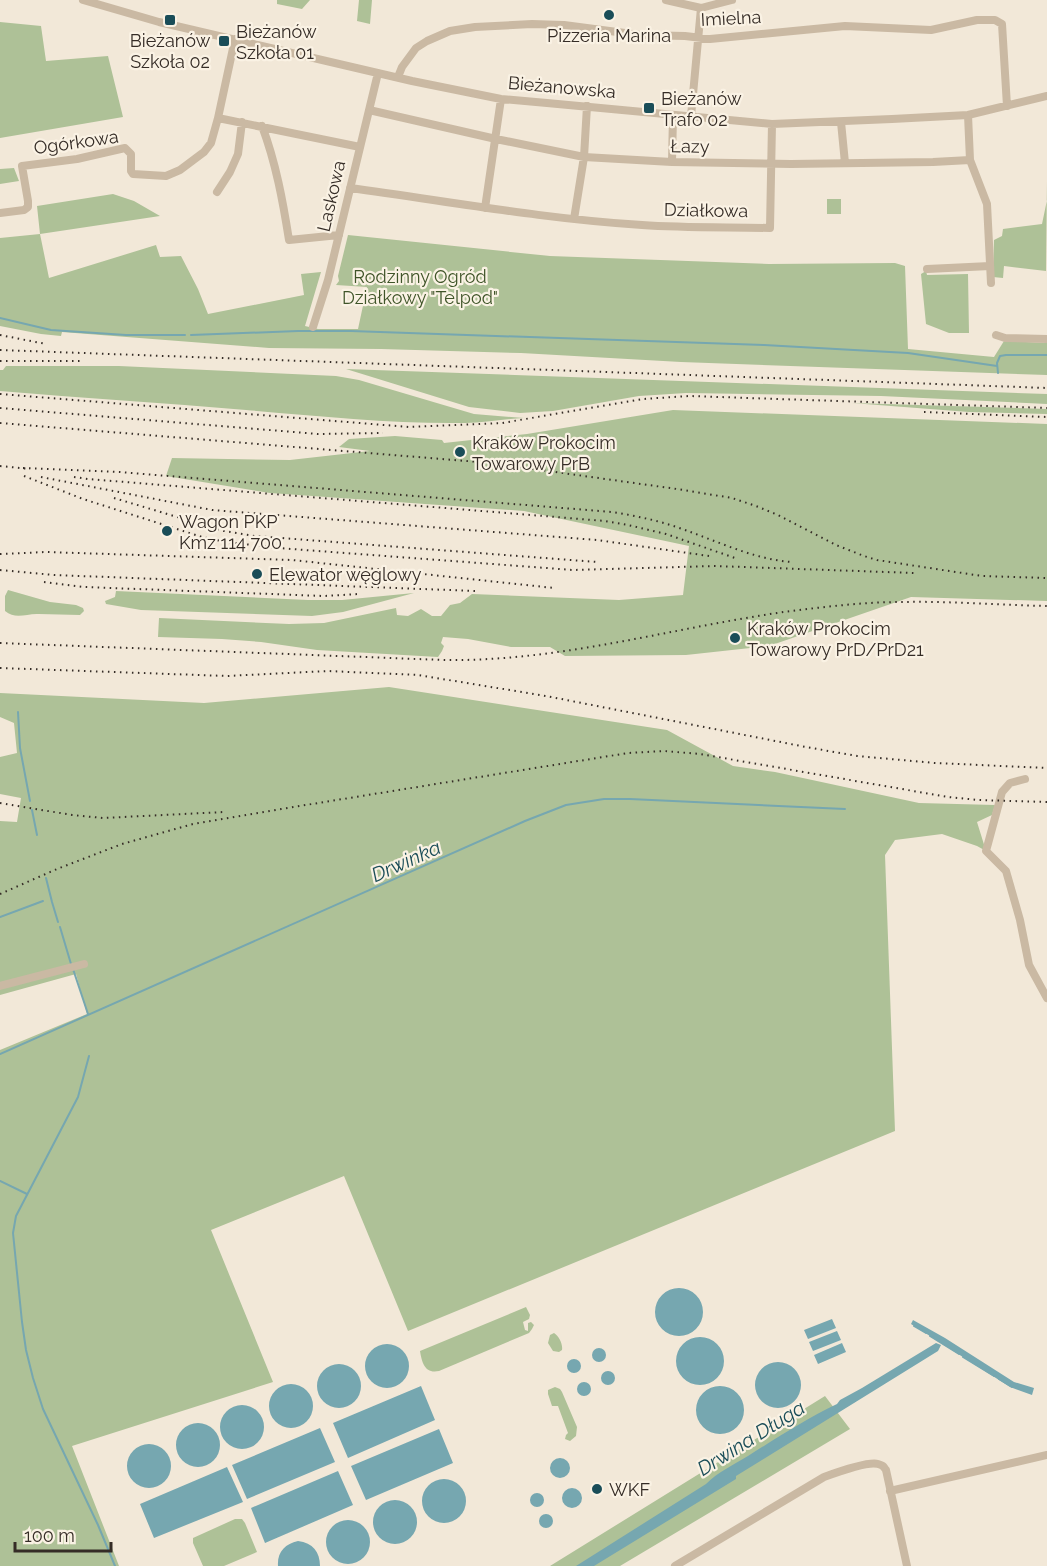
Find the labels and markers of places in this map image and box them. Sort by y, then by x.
marker: Pizzeria Marina [602,8,616,22]
marker: Bieżanów Szkoła 02 [163,13,177,27]
place label: Bieżanów Szkoła 01 [236,21,317,63]
place label: Pizzeria Marina [547,25,671,46]
place label: Bieżanów Szkoła 02 [130,30,211,72]
marker: Bieżanów Szkoła 01 [217,34,231,48]
place label: Bieżanów Trafo 02 [661,88,742,130]
marker: Bieżanów Trafo 02 [642,101,656,115]
place label: Kraków Prokocim Towarowy PrB [472,432,616,474]
marker: Kraków Prokocim Towarowy PrB [453,445,467,459]
place label: Wagon PKP Kmz 114 700 [179,511,282,553]
marker: Wagon PKP Kmz 114 700 [160,524,174,538]
place label: Elewator węglowy [269,564,422,585]
marker: Elewator węglowy [250,567,264,581]
place label: Kraków Prokocim Towarowy PrD/PrD21 [747,618,924,660]
marker: Kraków Prokocim Towarowy PrD/PrD21 [728,631,742,645]
place label: WKF [609,1479,650,1500]
marker: WKF [590,1482,604,1496]

